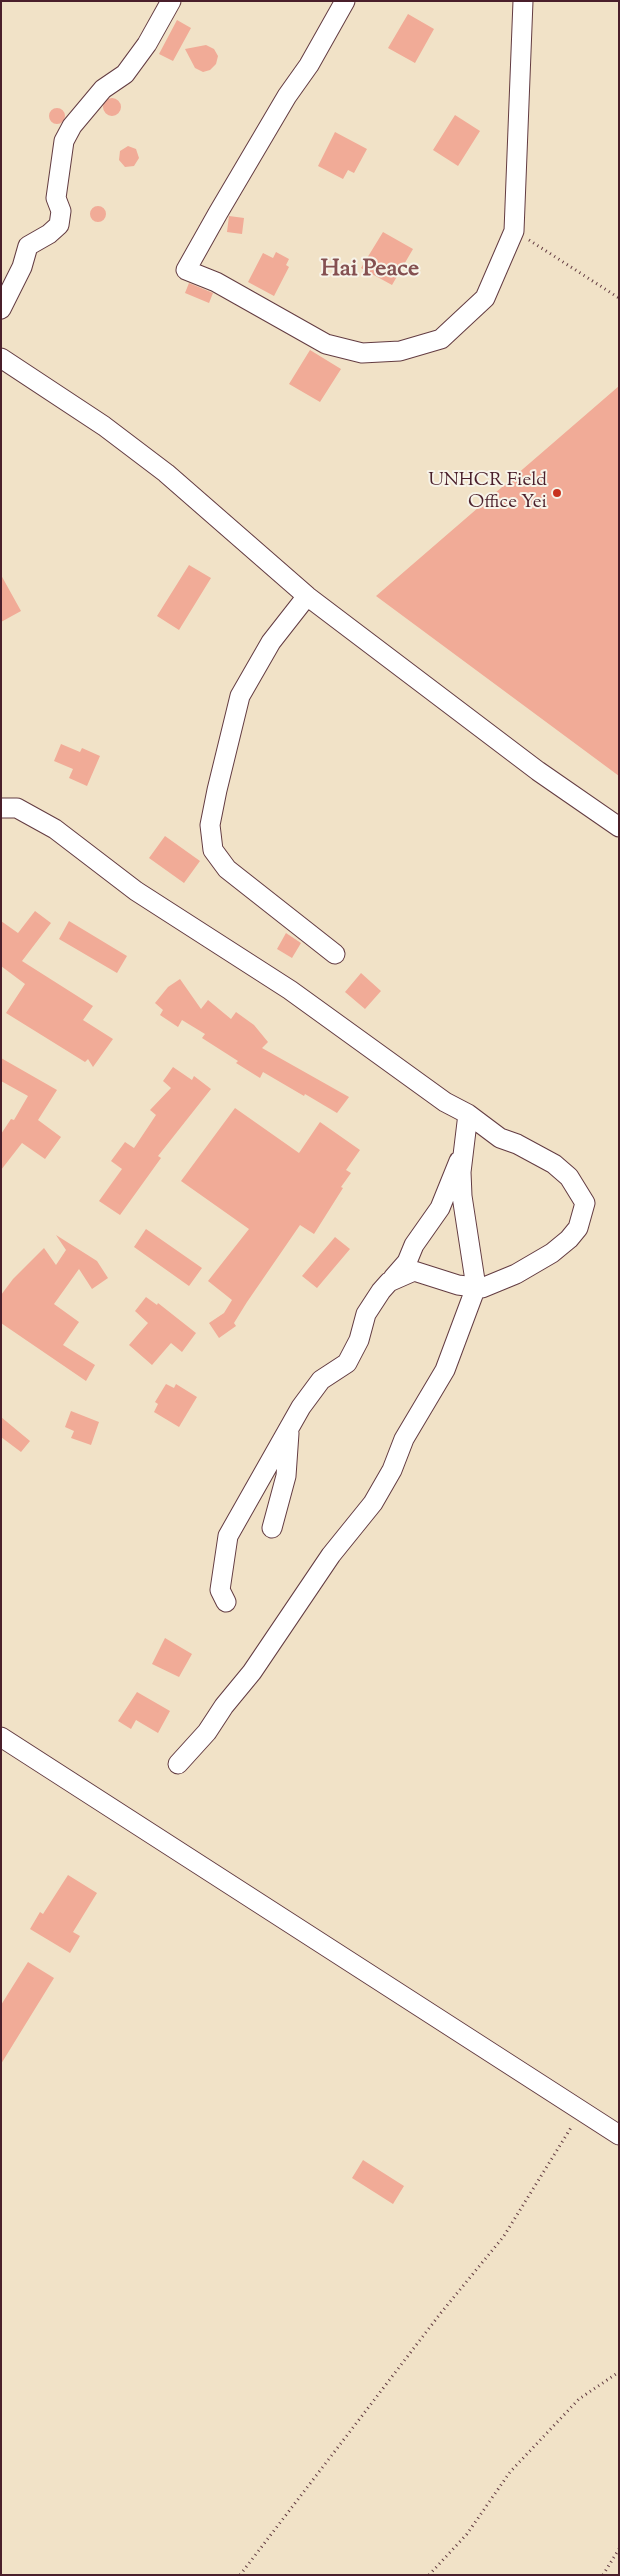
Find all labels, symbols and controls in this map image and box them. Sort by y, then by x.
district label: Hai Peace [321,257,419,285]
place label: UNHCR Field Office Yei [428,471,547,515]
marker: UNHCR Field Office Yei [551,487,563,499]

